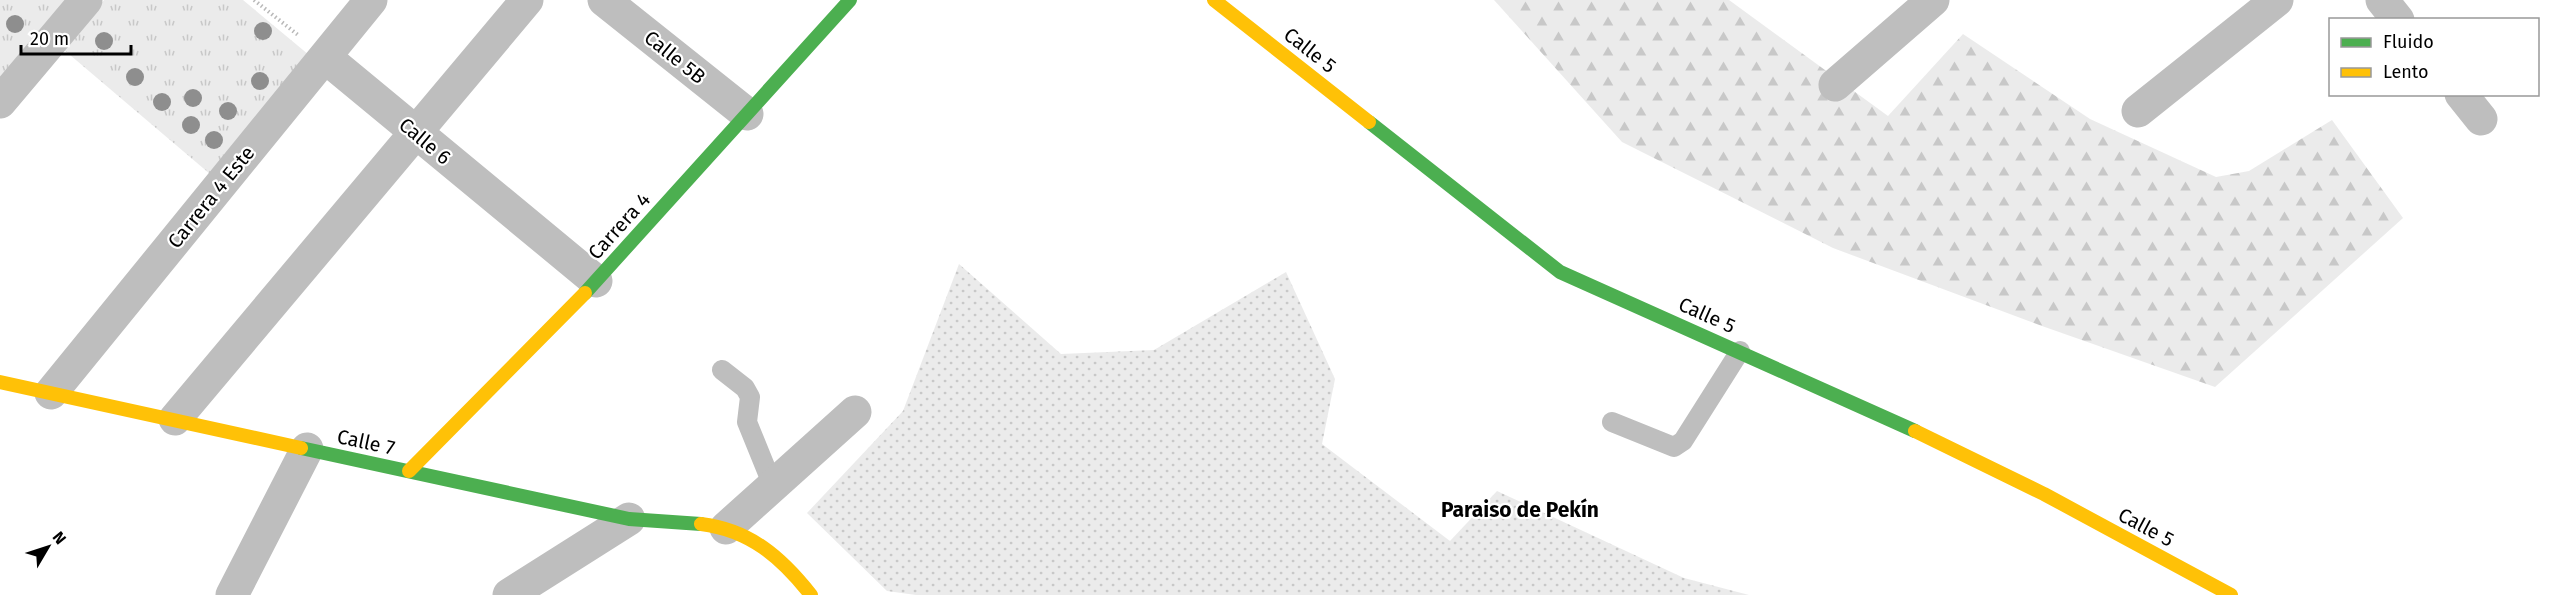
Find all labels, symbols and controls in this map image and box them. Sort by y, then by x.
scale bar [21,18,130,56]
legend [2329,18,2539,96]
street label: Calle 5 [1279,22,1341,78]
street label: Calle 5B [640,25,710,89]
text: 20 m [30,28,69,50]
text: Fluido [2383,31,2434,53]
text: Lento [2383,61,2429,83]
street label: Calle 6 [394,112,456,170]
street label: Carrera 4 Este [162,141,260,253]
street label: Carrera 4 [583,187,655,264]
street label: Calle 5 [1675,292,1739,338]
street label: Calle 7 [335,424,397,460]
district label: Paraiso de Pekín [1441,497,1599,523]
street label: Calle 5 [2114,502,2178,552]
north arrow [18,517,78,577]
text: N [49,528,70,548]

